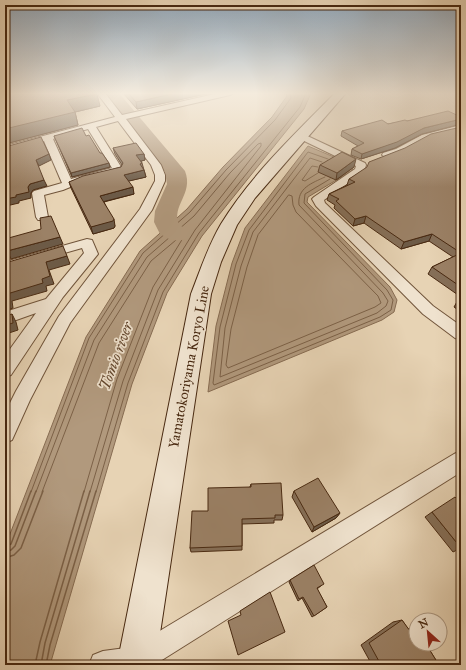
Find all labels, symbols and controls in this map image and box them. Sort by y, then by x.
street label: Yamatokoriyama Koryo Line [165,284,213,450]
water label: Tomio river [95,319,137,392]
north arrow [408,612,448,652]
text: N [417,615,431,631]

